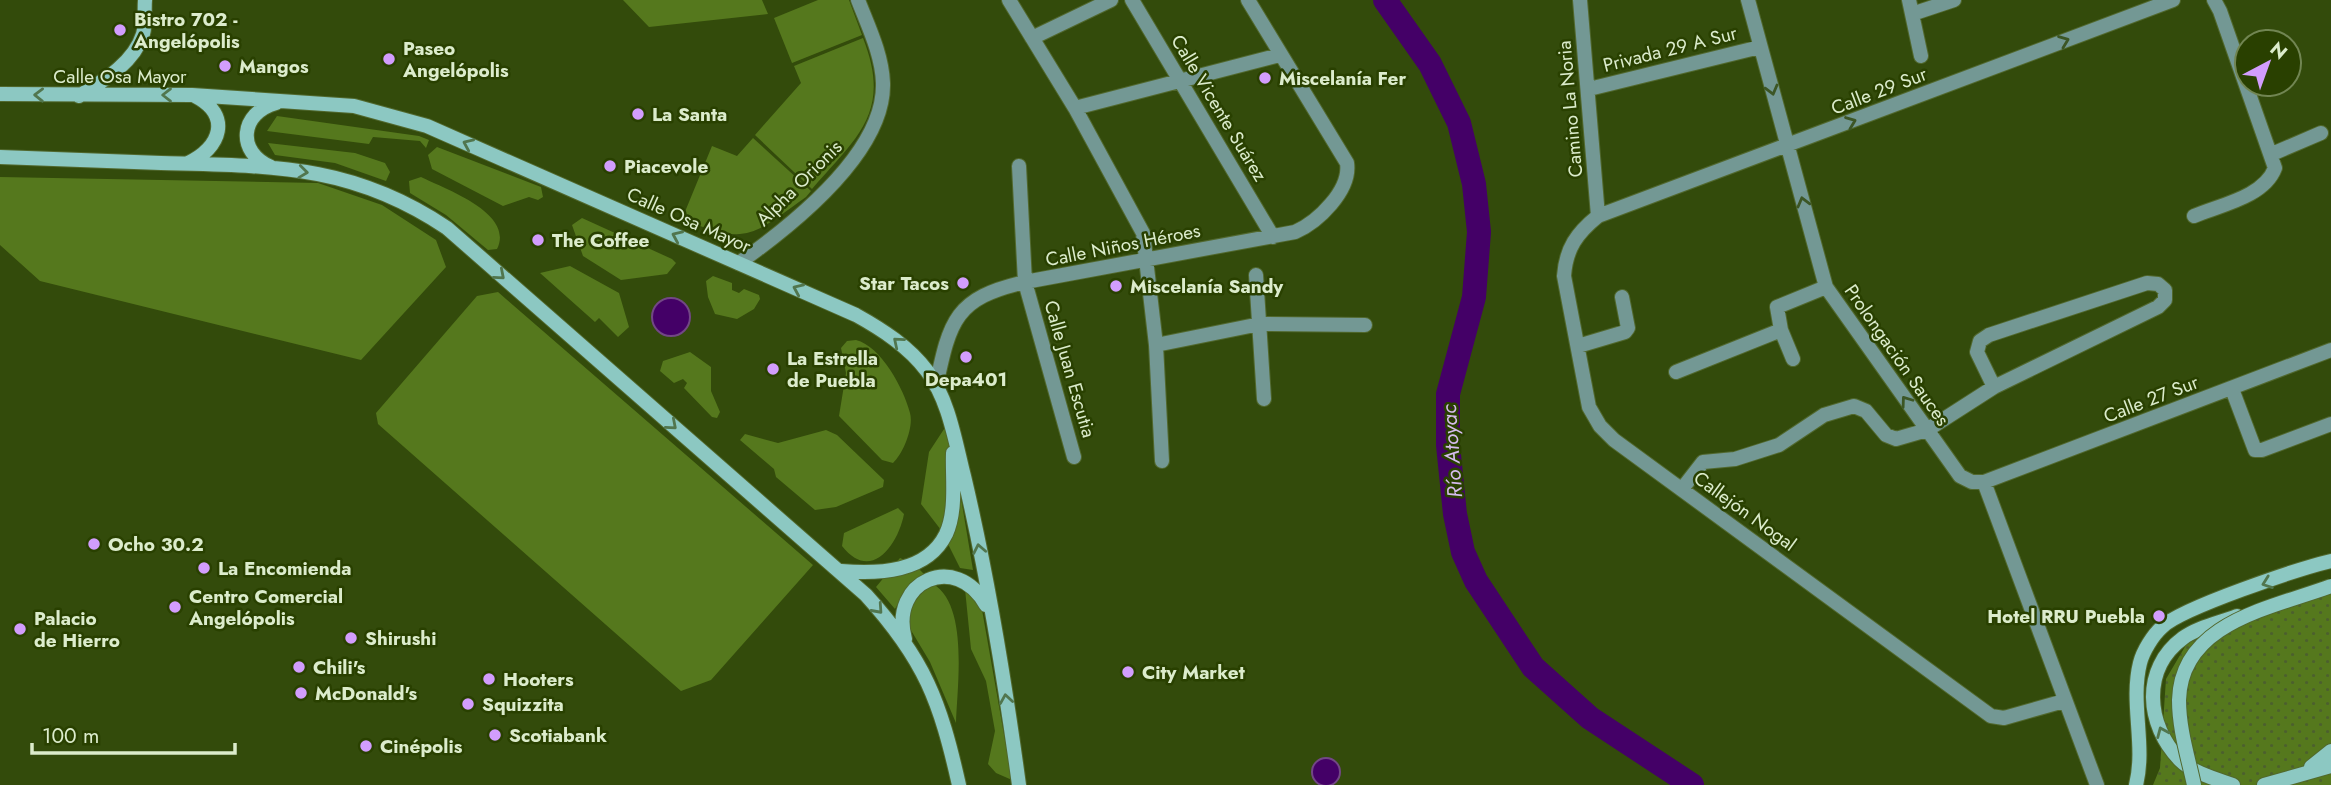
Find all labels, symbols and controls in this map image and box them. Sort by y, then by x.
place label: Bistro 702 - Angelópolis [133,6,240,55]
street label: Privada 29 A Sur [1600,19,1740,79]
marker: Bistro 702 - Angelópolis [112,22,128,38]
north arrow [2233,28,2303,98]
street label: Calle Vicente Suárez [1164,30,1274,187]
place label: Paseo Angelópolis [402,35,509,84]
text: N [2264,35,2293,66]
one-way arrow [2057,36,2069,50]
street label: Camino La Noria [1551,40,1589,178]
marker: Paseo Angelópolis [381,51,397,67]
place label: Mangos [239,53,309,80]
marker: Mangos [217,58,233,74]
street label: Calle 29 Sur [1827,60,1931,122]
street label: Calle Osa Mayor [53,63,187,90]
place label: Miscelanía Fer [1279,65,1406,92]
marker: Miscelanía Fer [1257,70,1273,86]
one-way arrow [1764,83,1778,95]
one-way arrow [34,87,44,103]
one-way arrow [161,87,171,103]
place label: La Santa [652,101,727,128]
marker: La Santa [630,106,646,122]
one-way arrow [1844,116,1856,130]
street label: Alpha Orionis [750,134,848,232]
one-way arrow [463,138,476,152]
place label: Piacevole [624,153,708,180]
marker: Piacevole [602,158,618,174]
one-way arrow [298,164,309,179]
street label: Calle Osa Mayor [623,181,756,260]
one-way arrow [1796,196,1811,208]
street label: Calle Niños Héroes [1043,217,1203,273]
place label: The Coffee [552,227,650,254]
one-way arrow [671,230,684,244]
marker: The Coffee [530,232,546,248]
one-way arrow [492,267,505,280]
place label: Star Tacos [859,270,949,297]
place label: Miscelanía Sandy [1130,273,1284,300]
marker: Star Tacos [955,275,971,291]
marker: Miscelanía Sandy [1108,278,1124,294]
street label: Prolongación Sauces [1838,279,1956,432]
one-way arrow [793,283,805,297]
street label: Calle Juan Escutia [1038,297,1102,441]
one-way arrow [893,338,906,350]
place label: La Estrella de Puebla [787,345,878,394]
marker: Depa401 [958,349,974,365]
marker: La Estrella de Puebla [765,361,781,377]
place label: Depa401 [925,366,1007,393]
street label: Calle 27 Sur [2100,368,2203,429]
one-way arrow [1902,396,1914,409]
water label: Río Atoyac [1434,403,1470,499]
one-way arrow [664,416,677,429]
street label: Callejón Nogal [1688,465,1802,557]
place label: Ocho 30.2 [108,531,204,558]
marker: Ocho 30.2 [86,536,102,552]
one-way arrow [972,543,987,555]
place label: La Encomienda [218,555,352,582]
marker: La Encomienda [196,560,212,576]
one-way arrow [2261,575,2273,589]
place label: Centro Comercial Angelópolis [188,583,343,632]
marker: Centro Comercial Angelópolis [167,599,183,615]
one-way arrow [870,601,882,614]
place label: Hotel RRU Puebla [1987,603,2145,630]
place label: Palacio de Hierro [34,605,120,654]
marker: Hotel RRU Puebla [2151,608,2167,624]
marker: Palacio de Hierro [12,621,28,637]
place label: Shirushi [365,625,436,652]
marker: Shirushi [343,630,359,646]
place label: Chili's [313,654,366,681]
marker: Chili's [291,659,307,675]
place label: City Market [1142,659,1245,686]
marker: City Market [1120,664,1136,680]
place label: Hooters [503,666,574,693]
marker: Hooters [481,671,497,687]
place label: McDonald's [315,680,417,707]
marker: McDonald's [293,685,309,701]
place label: Squizzita [482,691,564,718]
one-way arrow [999,693,1014,705]
marker: Squizzita [460,696,476,712]
scale bar [32,712,234,756]
text: 100 m [42,721,99,751]
place label: Scotiabank [509,722,607,749]
marker: Scotiabank [487,727,503,743]
one-way arrow [2156,727,2170,739]
place label: Cinépolis [380,733,463,760]
marker: Cinépolis [358,738,374,754]

